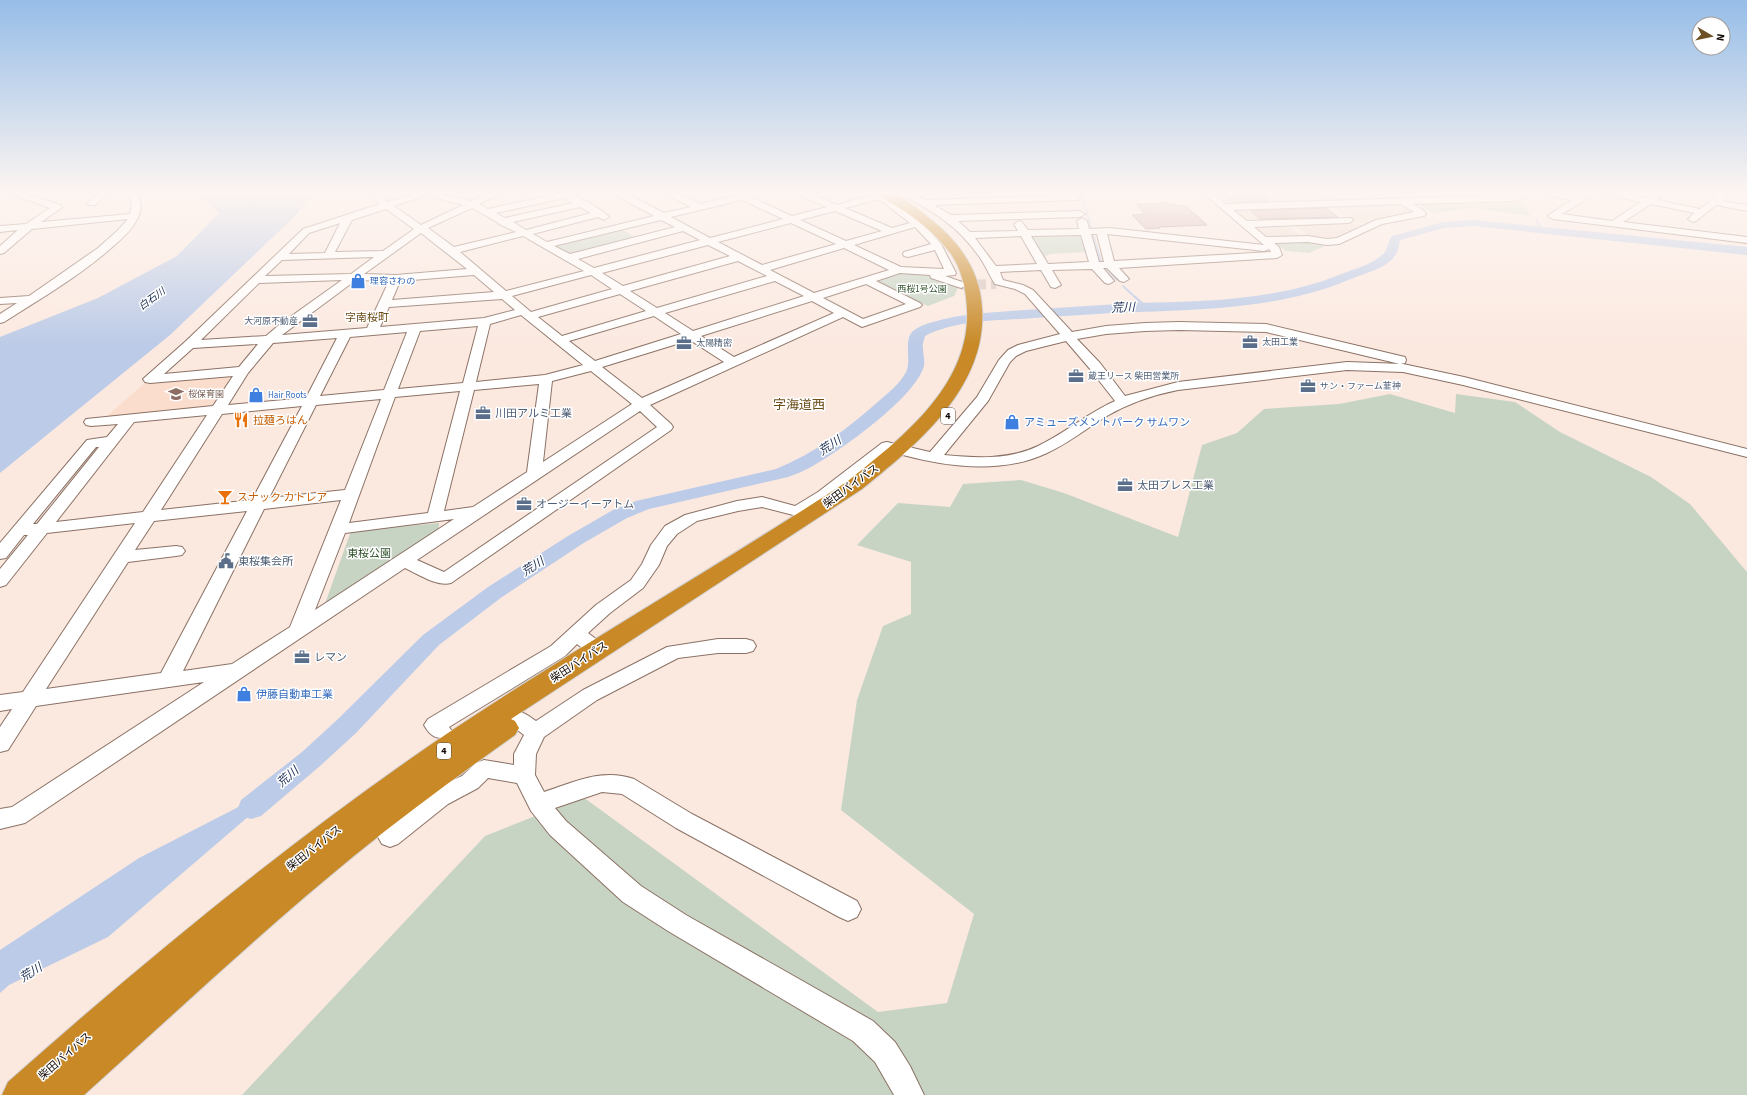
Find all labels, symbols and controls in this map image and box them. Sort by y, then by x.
north arrow [1691,16,1731,56]
text: N [1712,33,1728,42]
shop icon: 理容さわの [349,272,367,290]
place label: 理容さわの [370,275,415,288]
park label: 西桜1号公園 [897,283,947,296]
water label: 白石川 [136,284,169,313]
water label: 荒川 [1111,299,1137,317]
district label: 字南桜町 [345,310,389,325]
office icon: 大河原不動産 [301,312,319,330]
place label: 大河原不動産 [244,315,298,328]
office icon: 太田工業 [1241,333,1259,351]
office icon: 太陽精密 [675,334,693,352]
place label: 太田工業 [1262,336,1298,349]
place label: 太陽精密 [696,337,732,350]
office icon: 蔵王リース 柴田営業所 [1067,367,1085,385]
place label: 蔵王リース 柴田営業所 [1088,370,1179,383]
office icon: サン・ファーム韮神 [1299,377,1317,395]
place label: サン・ファーム韮神 [1320,380,1401,393]
school or university icon: 桜保育園 [167,385,185,403]
shop icon: Hair Roots [247,386,265,404]
place label: 桜保育園 [188,388,224,401]
place label: Hair Roots [268,389,307,402]
district label: 字海道西 [773,396,825,414]
office icon: 川田アルミ工業 [474,404,492,422]
place label: 川田アルミ工業 [495,406,572,421]
road number: 4 [941,408,955,424]
restaurant icon: 拉麺ろはん [232,411,250,429]
place label: 拉麺ろはん [253,413,308,428]
shop icon: アミューズメントパーク サムワン [1003,413,1021,431]
place label: アミューズメントパーク サムワン [1024,415,1190,430]
water label: 荒川 [815,431,846,460]
street label: 柴田バイパス [820,461,882,511]
office icon: 太田プレス工業 [1116,476,1134,494]
place label: 太田プレス工業 [1137,478,1214,493]
bar icon: スナック カトレア [216,488,234,506]
place label: スナック カトレア [237,490,327,505]
office icon: オージーイーアトム [515,495,533,513]
place label: オージーイーアトム [536,497,634,512]
park label: 東桜公園 [347,546,391,561]
public building icon: 東桜集会所 [217,552,235,570]
water label: 荒川 [518,552,549,581]
place label: 東桜集会所 [238,554,294,569]
street label: 柴田バイパス [547,638,611,686]
office icon: レマン [293,648,311,666]
place label: レマン [314,650,347,665]
shop icon: 伊藤自動車工業 [235,685,253,703]
place label: 伊藤自動車工業 [256,687,333,702]
road number: 4 [437,743,451,759]
water label: 荒川 [273,761,304,791]
street label: 柴田バイパス [283,822,345,874]
water label: 荒川 [16,958,47,987]
street label: 柴田バイパス [35,1029,95,1083]

